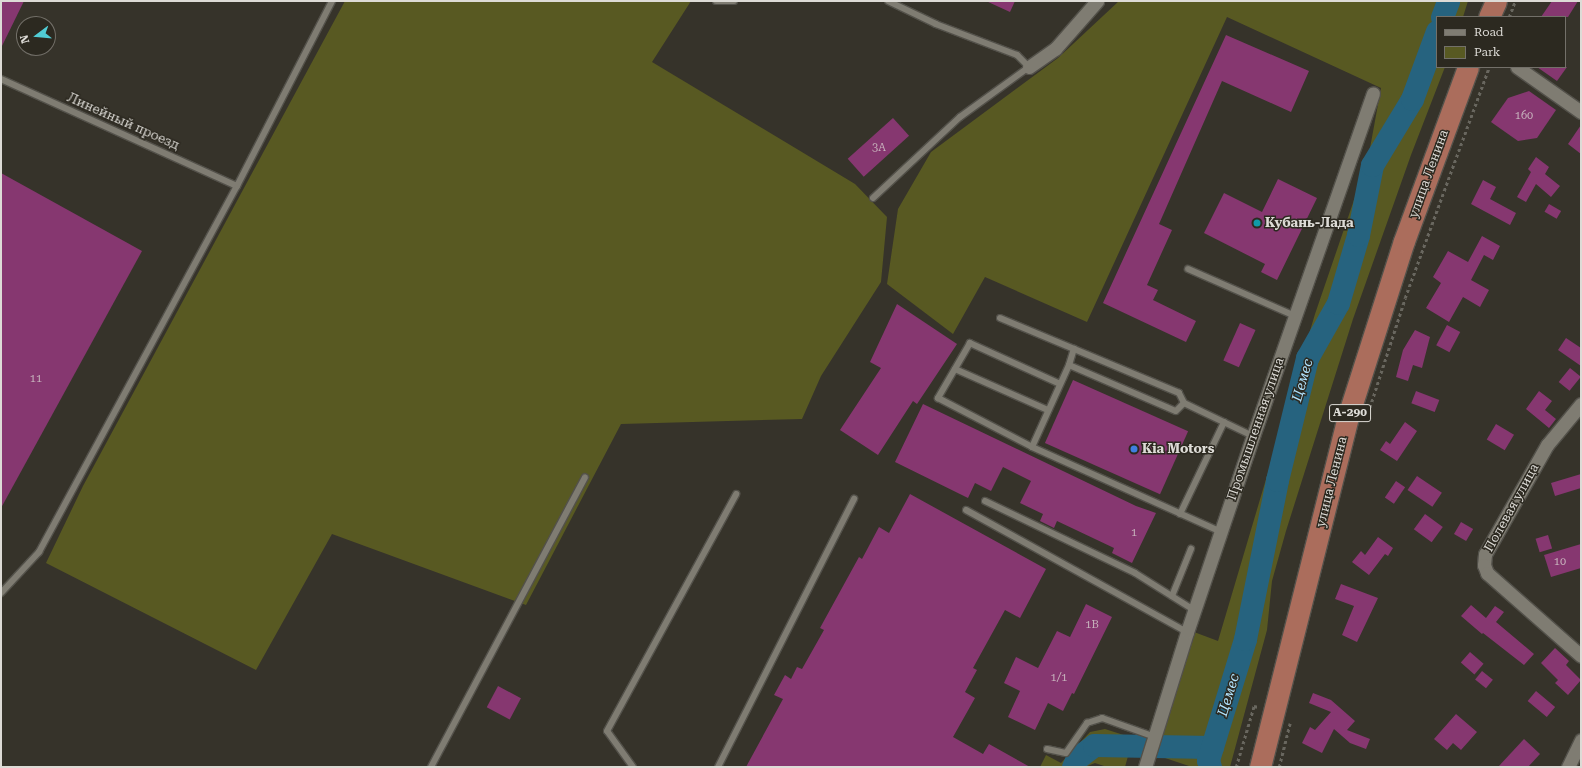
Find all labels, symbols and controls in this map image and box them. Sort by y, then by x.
north arrow [16,16,56,56]
legend [1436,16,1566,68]
text: Road [1474,25,1503,39]
text: N [18,33,32,45]
text: Park [1474,45,1500,59]
street label: Линейный проезд [64,90,182,154]
house number: 160 [1515,109,1533,123]
street label: улица Ленина [1406,128,1452,220]
house number: 3А [872,141,886,155]
place label: Кубань-Лада [1265,215,1354,231]
marker: Кубань-Лада [1252,218,1262,228]
street label: Промышленная улица [1224,356,1288,502]
water label: Цемес [1288,357,1316,403]
house number: 11 [30,372,42,386]
road number: А-290 [1329,403,1371,423]
street label: улица Ленина [1313,435,1351,529]
place label: Kia Motors [1142,441,1214,457]
marker: Kia Motors [1129,444,1139,454]
street label: Полевая улица [1481,461,1543,555]
house number: 1 [1131,526,1137,540]
house number: 10 [1554,555,1566,569]
house number: 1В [1085,618,1099,632]
house number: 1/1 [1051,671,1067,685]
water label: Цемес [1214,672,1242,718]

